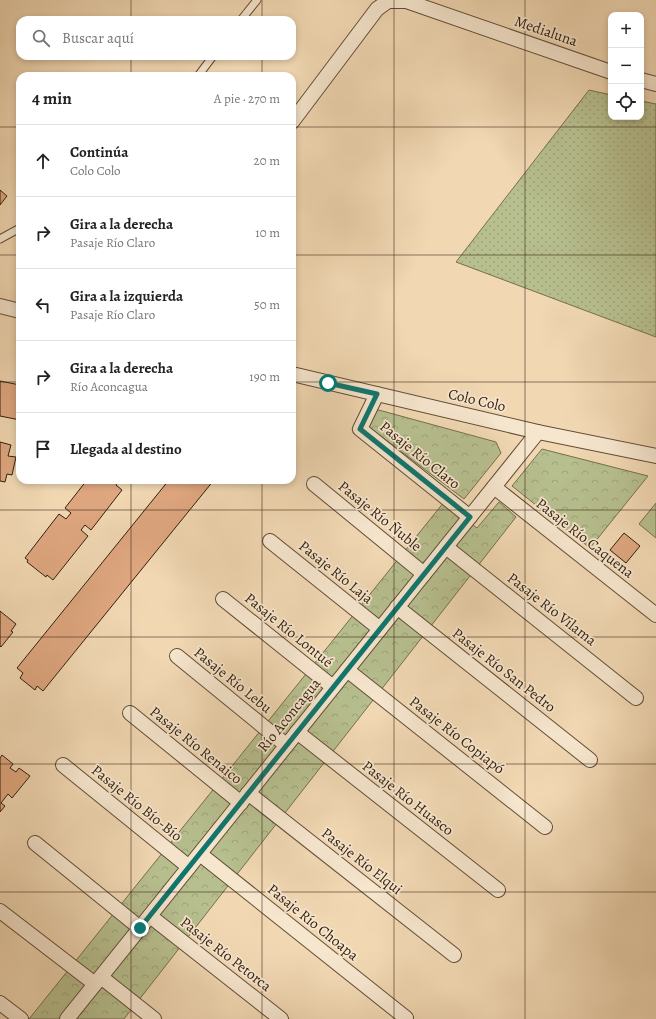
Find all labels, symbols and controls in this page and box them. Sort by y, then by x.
street label: Medialuna [512,11,580,51]
map controls [608,12,644,120]
button: + [608,12,644,48]
search box [16,16,296,60]
icon: search [30,27,52,49]
text: Buscar aquí [62,28,134,48]
button: − [608,48,644,84]
button: locate [608,84,644,120]
text: 4 min [32,87,72,110]
text: A pie · 270 m [214,90,280,107]
text: Continúa [70,142,128,162]
icon: ahead [32,150,54,172]
text: 20 m [254,152,280,169]
text: Colo Colo [70,162,121,179]
text: Gira a la derecha [70,214,173,234]
icon: right [32,222,54,244]
text: 10 m [255,224,280,241]
text: Pasaje Río Claro [70,234,155,251]
text: Gira a la izquierda [70,286,183,306]
icon: left [32,294,54,316]
text: 50 m [254,296,280,313]
text: Pasaje Río Claro [70,306,155,323]
text: Gira a la derecha [70,358,173,378]
icon: right [32,366,54,388]
text: 190 m [249,368,280,385]
route start [319,374,337,392]
text: Río Aconcagua [70,378,148,395]
street label: Colo Colo [446,384,508,416]
street label: Pasaje Río Claro [376,416,464,494]
icon: arrive [32,438,54,460]
text: Llegada al destino [70,439,182,459]
street label: Pasaje Río Ñuble [334,476,426,556]
street label: Pasaje Río Caquena [532,493,638,583]
street label: Pasaje Río Laja [295,536,377,608]
street label: Pasaje Río Vilama [503,568,601,650]
street label: Pasaje Río Lontué [241,588,338,672]
street label: Pasaje Río San Pedro [448,623,560,717]
street label: Pasaje Río Lebu [190,642,277,718]
street label: Río Aconcagua [253,674,325,756]
street label: Pasaje Río Copiapó [405,691,509,779]
street label: Pasaje Río Renaico [146,701,246,789]
street label: Pasaje Río Huasco [358,756,458,840]
street label: Pasaje Río Bío-Bío [87,760,187,846]
street label: Pasaje Río Elqui [317,823,407,899]
street label: Pasaje Río Choapa [263,879,363,965]
street label: Pasaje Río Petorca [176,912,276,996]
route end [131,919,149,937]

